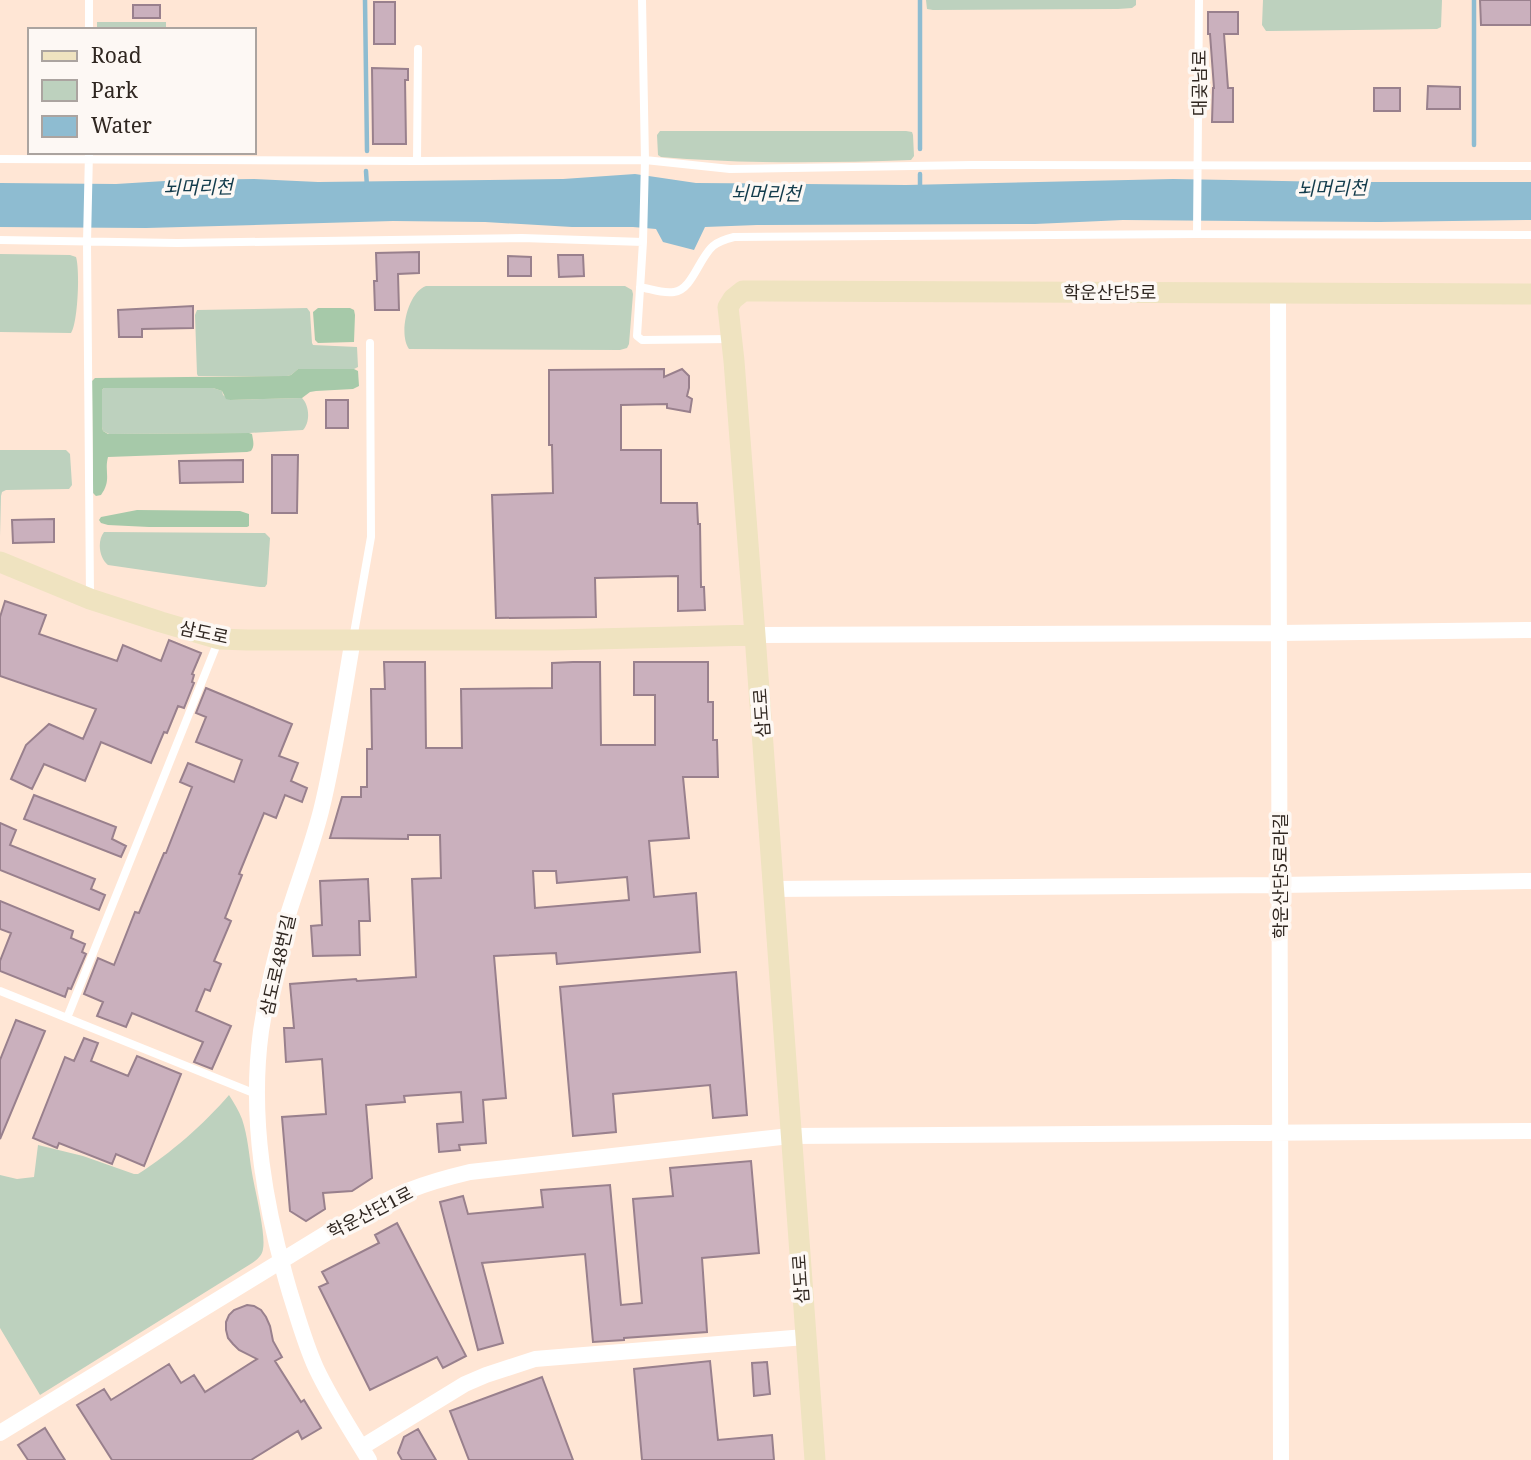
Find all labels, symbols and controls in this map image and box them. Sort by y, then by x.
legend [28,28,256,154]
text: Road [91,41,142,69]
street label: 대곶남로 [1187,50,1211,116]
text: Park [91,76,138,104]
text: Water [91,111,152,139]
water label: 뇌머리천 [163,173,235,201]
water label: 뇌머리천 [1297,174,1369,202]
water label: 뇌머리천 [731,179,803,207]
street label: 학운산단5로 [1064,280,1156,304]
street label: 삼도로 [177,615,231,649]
street label: 삼도로 [747,687,775,739]
street label: 학운산단5로라길 [1268,813,1292,939]
street label: 삼도로48번길 [254,912,300,1018]
street label: 학운산단1로 [323,1180,417,1244]
street label: 삼도로 [786,1253,814,1305]

